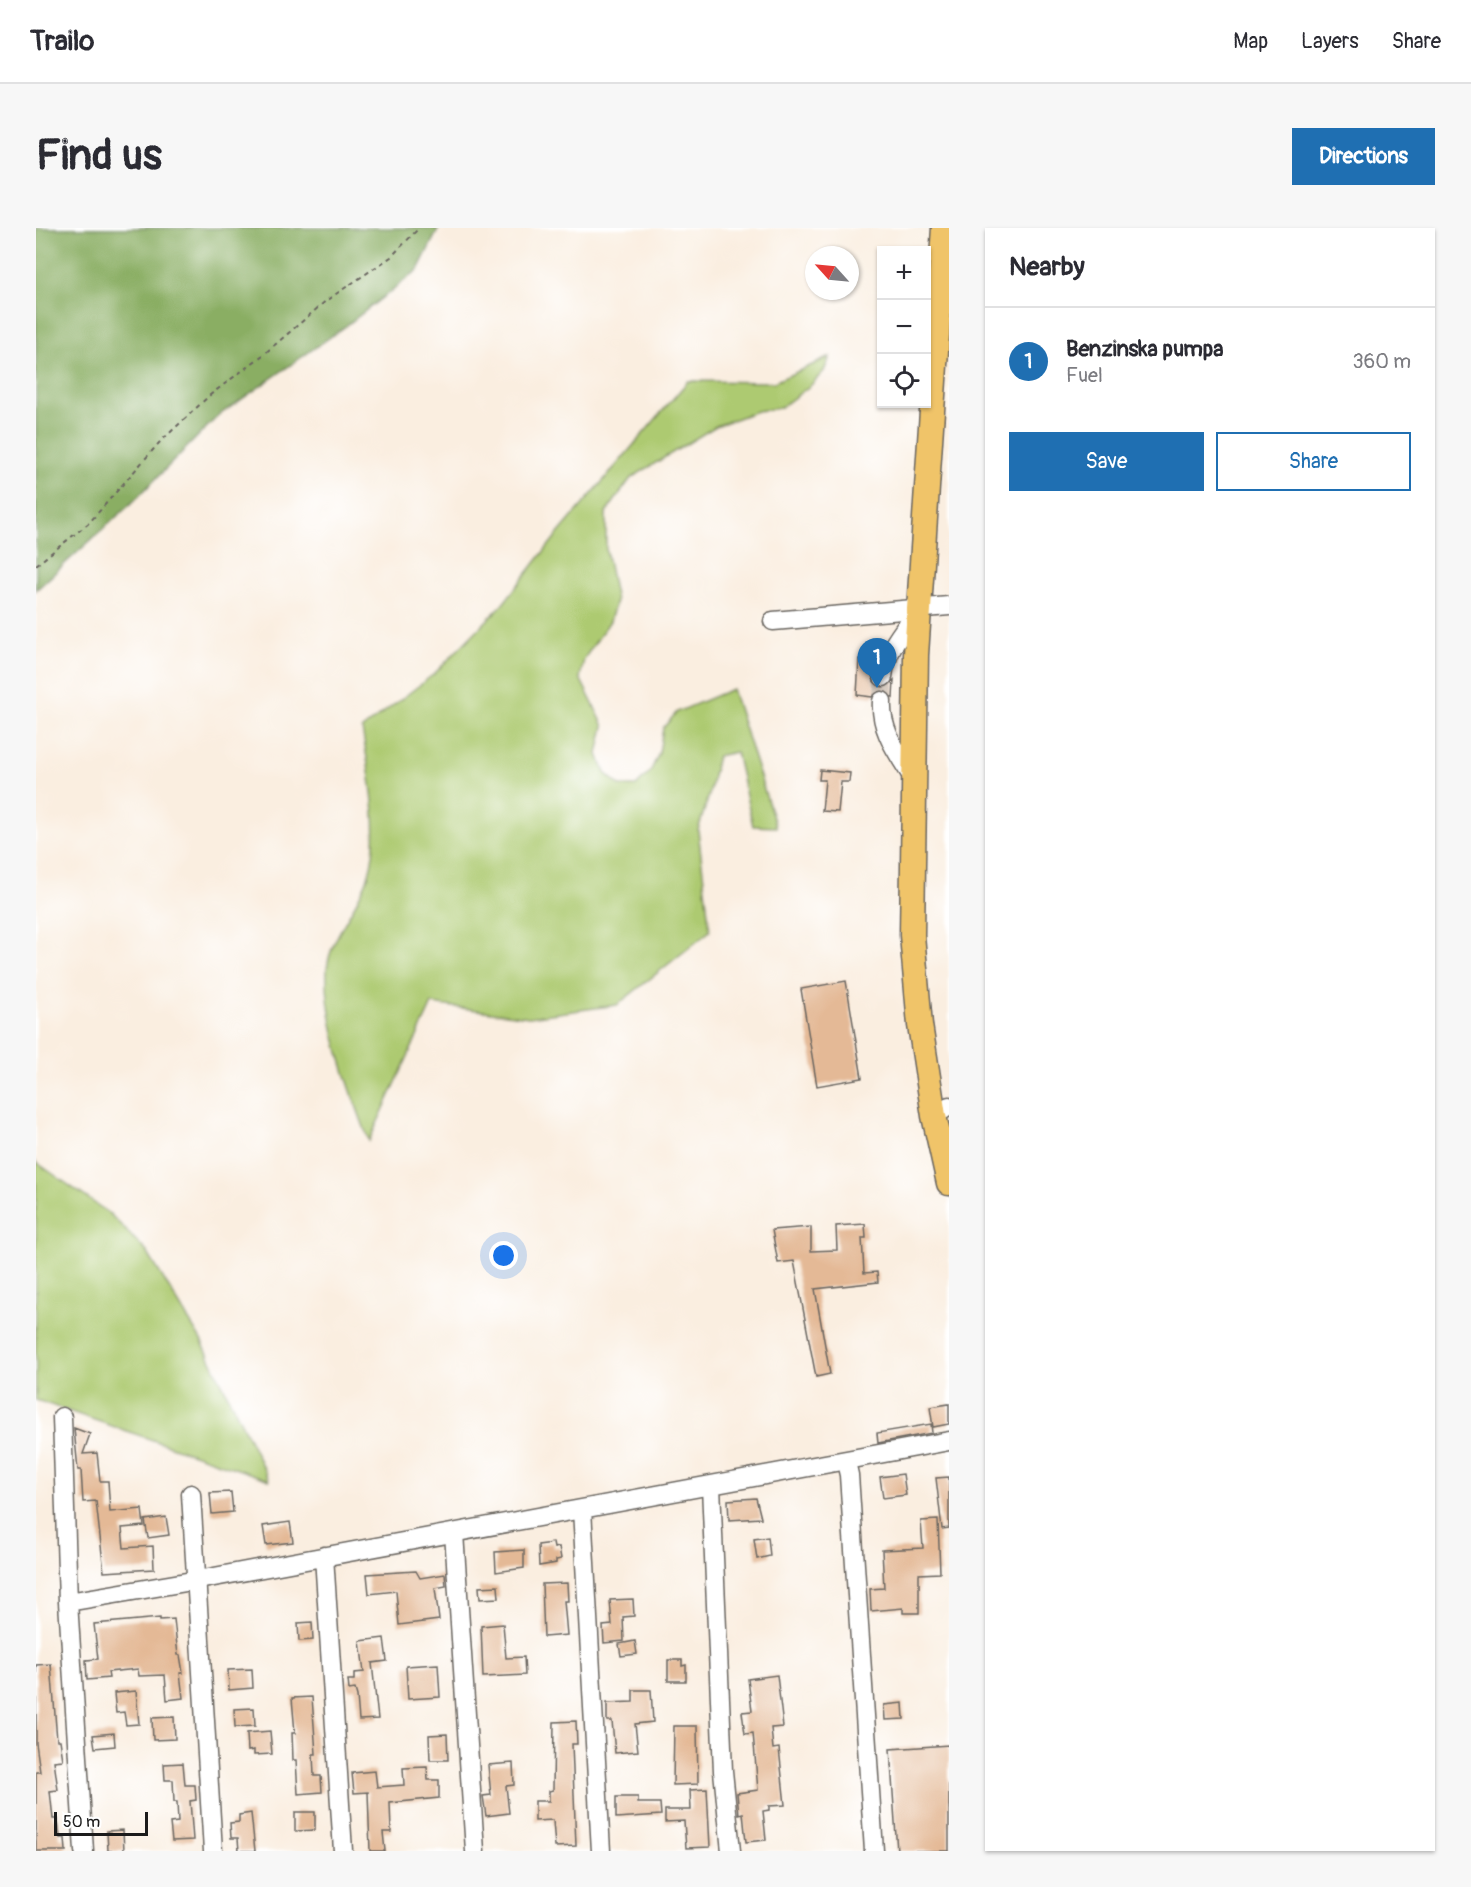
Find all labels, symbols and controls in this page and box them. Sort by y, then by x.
text: Trailo [30,24,94,59]
text: Map [1233,28,1268,55]
text: Layers [1301,28,1359,55]
text: Share [1392,28,1441,55]
button: Directions [1292,128,1435,185]
text: Find us [36,130,162,182]
north arrow [805,246,859,300]
map controls [877,246,931,408]
button: + [877,246,931,300]
text: Nearby [1009,251,1085,283]
button: − [877,300,931,354]
text: Benzinska pumpa [1066,335,1223,363]
text: 1 [1025,349,1032,374]
text: 360 m [1352,349,1411,374]
button: locate [877,354,931,408]
text: Fuel [1066,363,1103,388]
button: Save [1009,432,1204,491]
button: Share [1216,432,1411,491]
pin: 1 [858,638,896,688]
your location [489,1241,518,1270]
scale bar [54,1809,148,1836]
text: 50 m [63,1812,100,1832]

